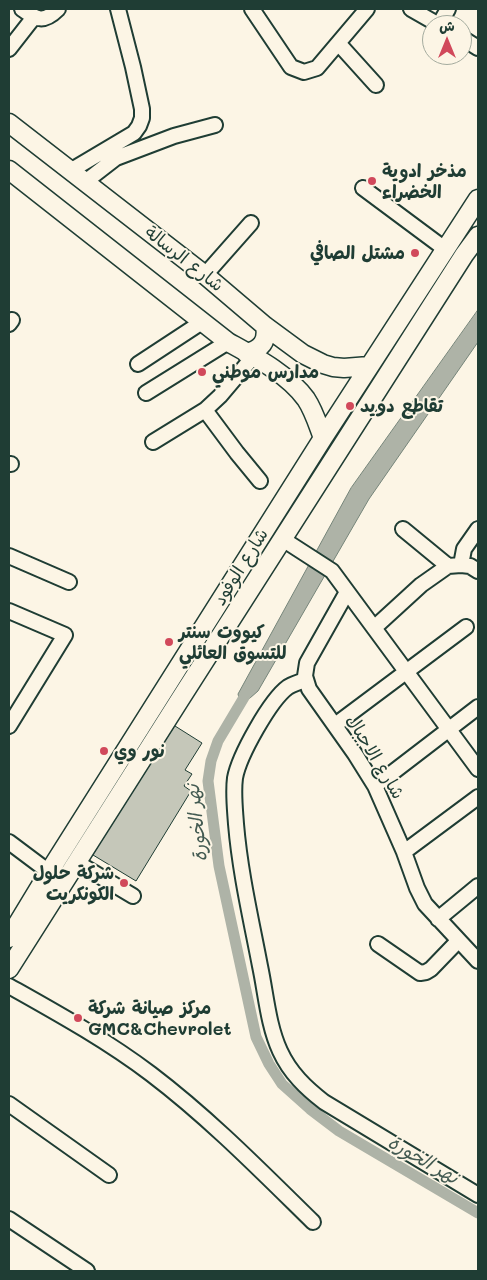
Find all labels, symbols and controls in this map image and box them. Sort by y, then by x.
north arrow [422,15,472,65]
text: ش [439,16,455,35]
place label: مذخر ادوية الخضراء [382,160,467,202]
marker: مذخر ادوية الخضراء [366,175,378,187]
street label: شارع الرسالة [140,222,228,296]
place label: مشتل الصافي [310,242,405,264]
marker: مشتل الصافي [409,247,421,259]
place label: مدارس موطني [212,361,319,383]
marker: مدارس موطني [196,366,208,378]
place label: تقاطع دويد [360,395,443,417]
marker: تقاطع دويد [344,400,356,412]
street label: شارع الوفود [209,524,273,610]
place label: كيووت سنتر للتسوق العائلي [179,621,287,664]
marker: كيووت سنتر للتسوق العائلي [163,636,175,648]
street label: شارع الاجبال [341,711,409,803]
place label: نور وي [114,740,165,762]
marker: نور وي [98,745,110,757]
water label: نهر الخورة [182,783,212,863]
place label: شركة حلول الكونكريت [33,862,114,904]
marker: شركة حلول الكونكريت [118,877,130,889]
place label: مركز صيانة شركة GMC&Chevrolet [88,997,231,1040]
marker: مركز صيانة شركة GMC&Chevrolet [72,1012,84,1024]
water label: نهر الخورة [384,1131,462,1189]

